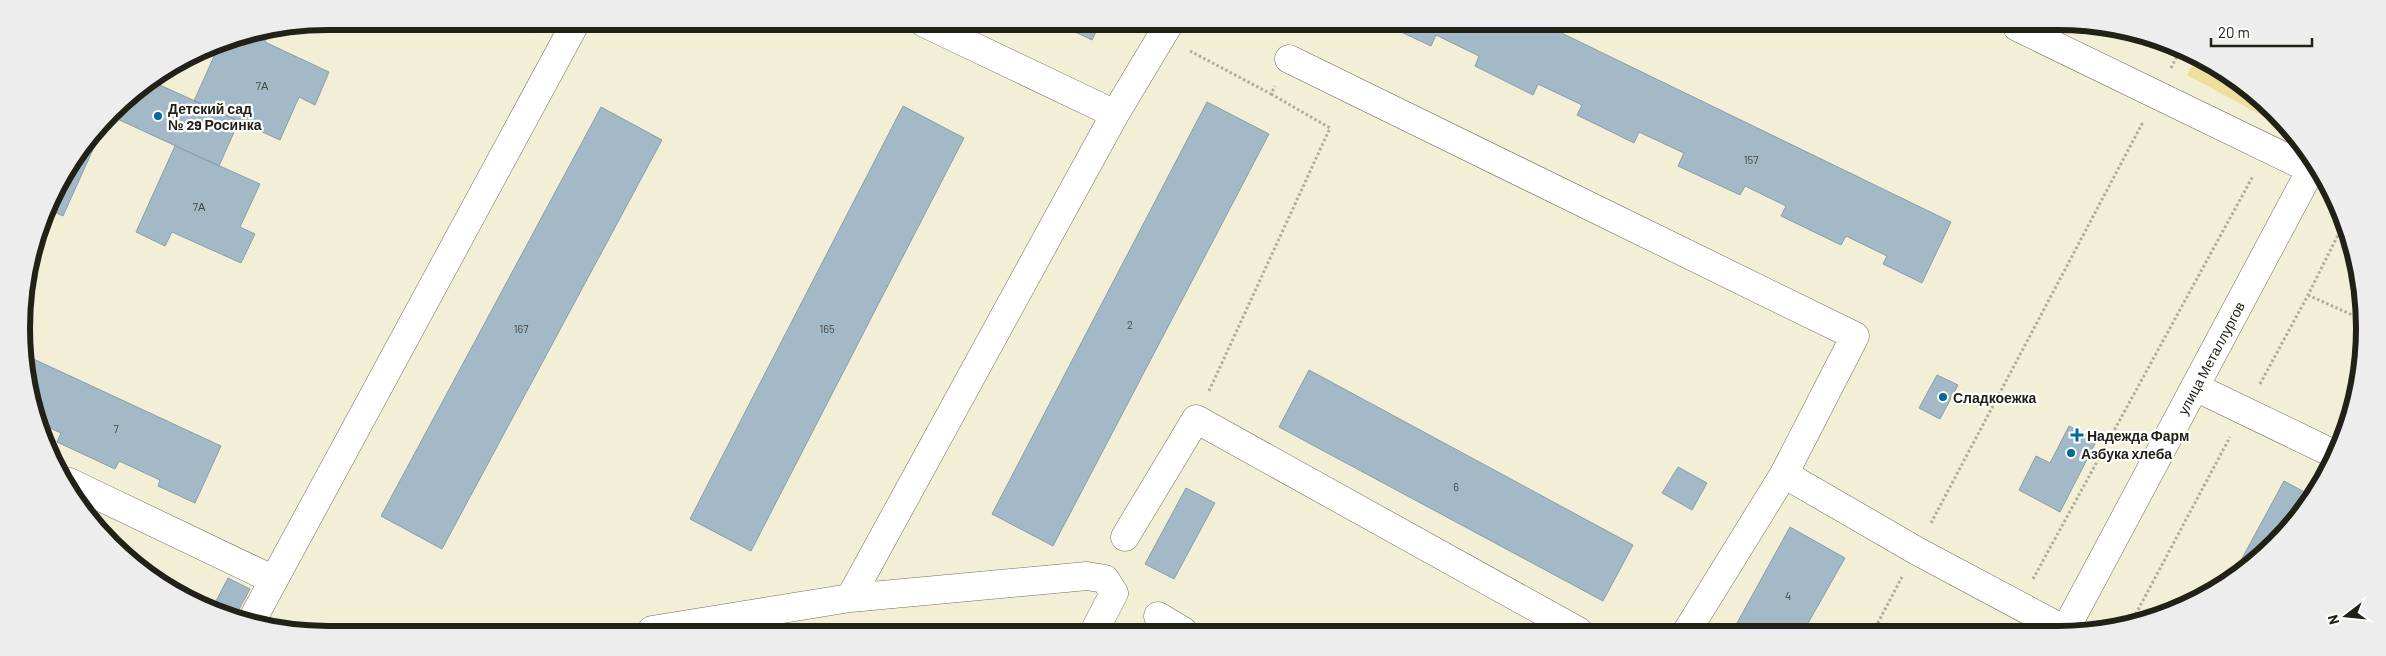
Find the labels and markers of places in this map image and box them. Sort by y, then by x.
place label: Детский сад № 29 Росинка [168,100,262,133]
marker: Детский сад № 29 Росинка [152,110,164,122]
place label: Сладкоежка [1953,389,2037,406]
marker: Сладкоежка [1937,391,1949,403]
place label: Надежда Фарм [2087,427,2189,444]
marker: Надежда Фарм [2071,429,2083,441]
place label: Азбука хлеба [2081,445,2172,462]
marker: Азбука хлеба [2065,447,2077,459]

